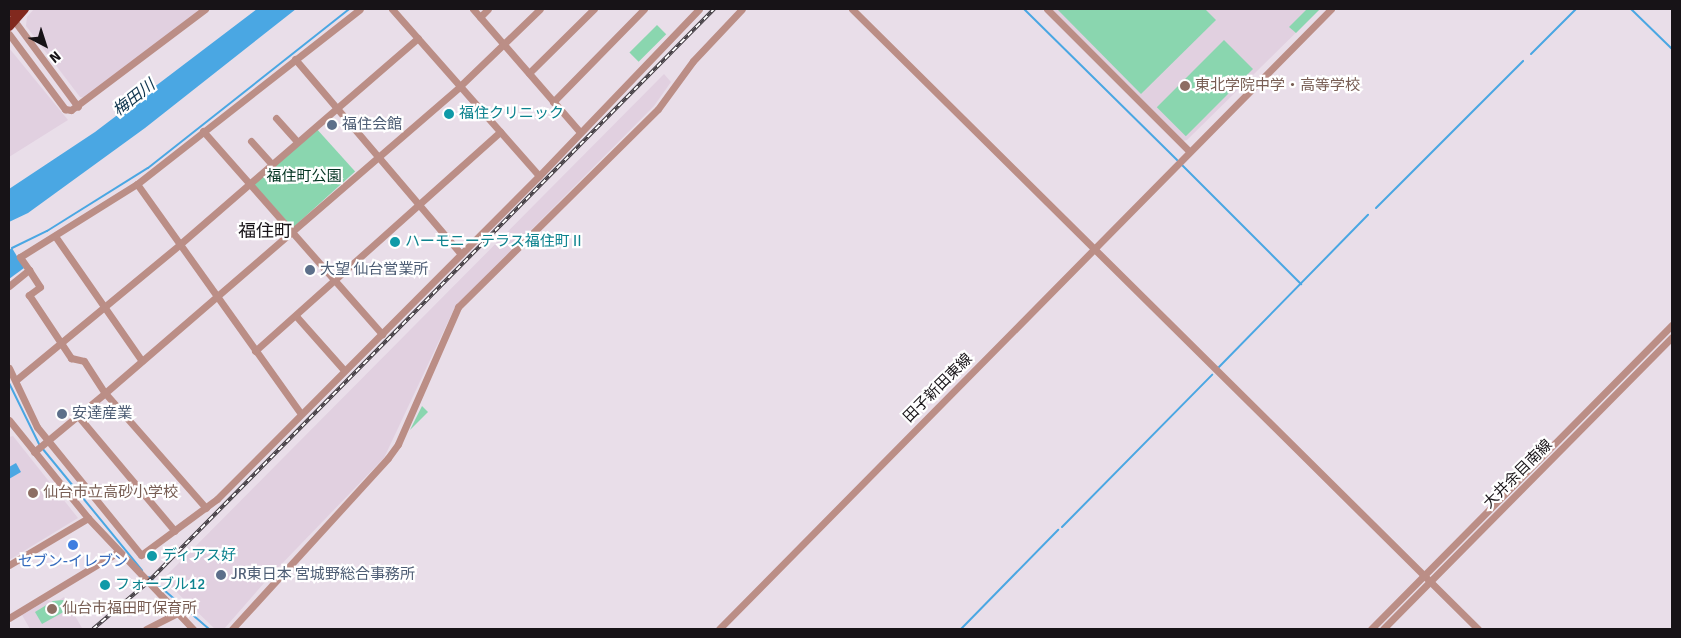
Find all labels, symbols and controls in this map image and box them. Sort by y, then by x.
north arrow [20,20,70,70]
text: N [46,47,64,67]
water label: 梅田川 [109,76,159,120]
place label: 東北学院中学・高等学校 [1195,77,1360,95]
marker: 東北学院中学・高等学校 [1179,80,1191,92]
place label: 福住クリニック [459,105,564,123]
marker: 福住クリニック [443,108,455,120]
place label: 福住会館 [342,116,402,134]
marker: 福住会館 [326,119,338,131]
park label: 福住町公園 [267,168,341,186]
district label: 福住町 [238,220,292,242]
place label: ハーモニーテラス福住町Ⅱ [405,233,585,251]
marker: ハーモニーテラス福住町Ⅱ [389,236,401,248]
place label: 大望 仙台営業所 [320,261,428,279]
marker: 大望 仙台営業所 [304,264,316,276]
street label: 田子新田東線 [900,350,976,426]
place label: 安達産業 [72,405,132,423]
marker: 安達産業 [56,408,68,420]
street label: 大井余目南線 [1480,436,1556,512]
place label: 仙台市立高砂小学校 [43,484,178,502]
marker: 仙台市立高砂小学校 [27,487,39,499]
marker: セブン-イレブン [67,539,79,551]
place label: ディアス好 [162,547,237,565]
marker: ディアス好 [146,550,158,562]
place label: セブン-イレブン [18,553,128,571]
place label: JR東日本 宮城野総合事務所 [231,566,415,584]
marker: JR東日本 宮城野総合事務所 [215,569,227,581]
place label: フォーブル12 [115,576,206,594]
marker: フォーブル12 [99,579,111,591]
place label: 仙台市福田町保育所 [62,600,197,618]
marker: 仙台市福田町保育所 [46,603,58,615]

